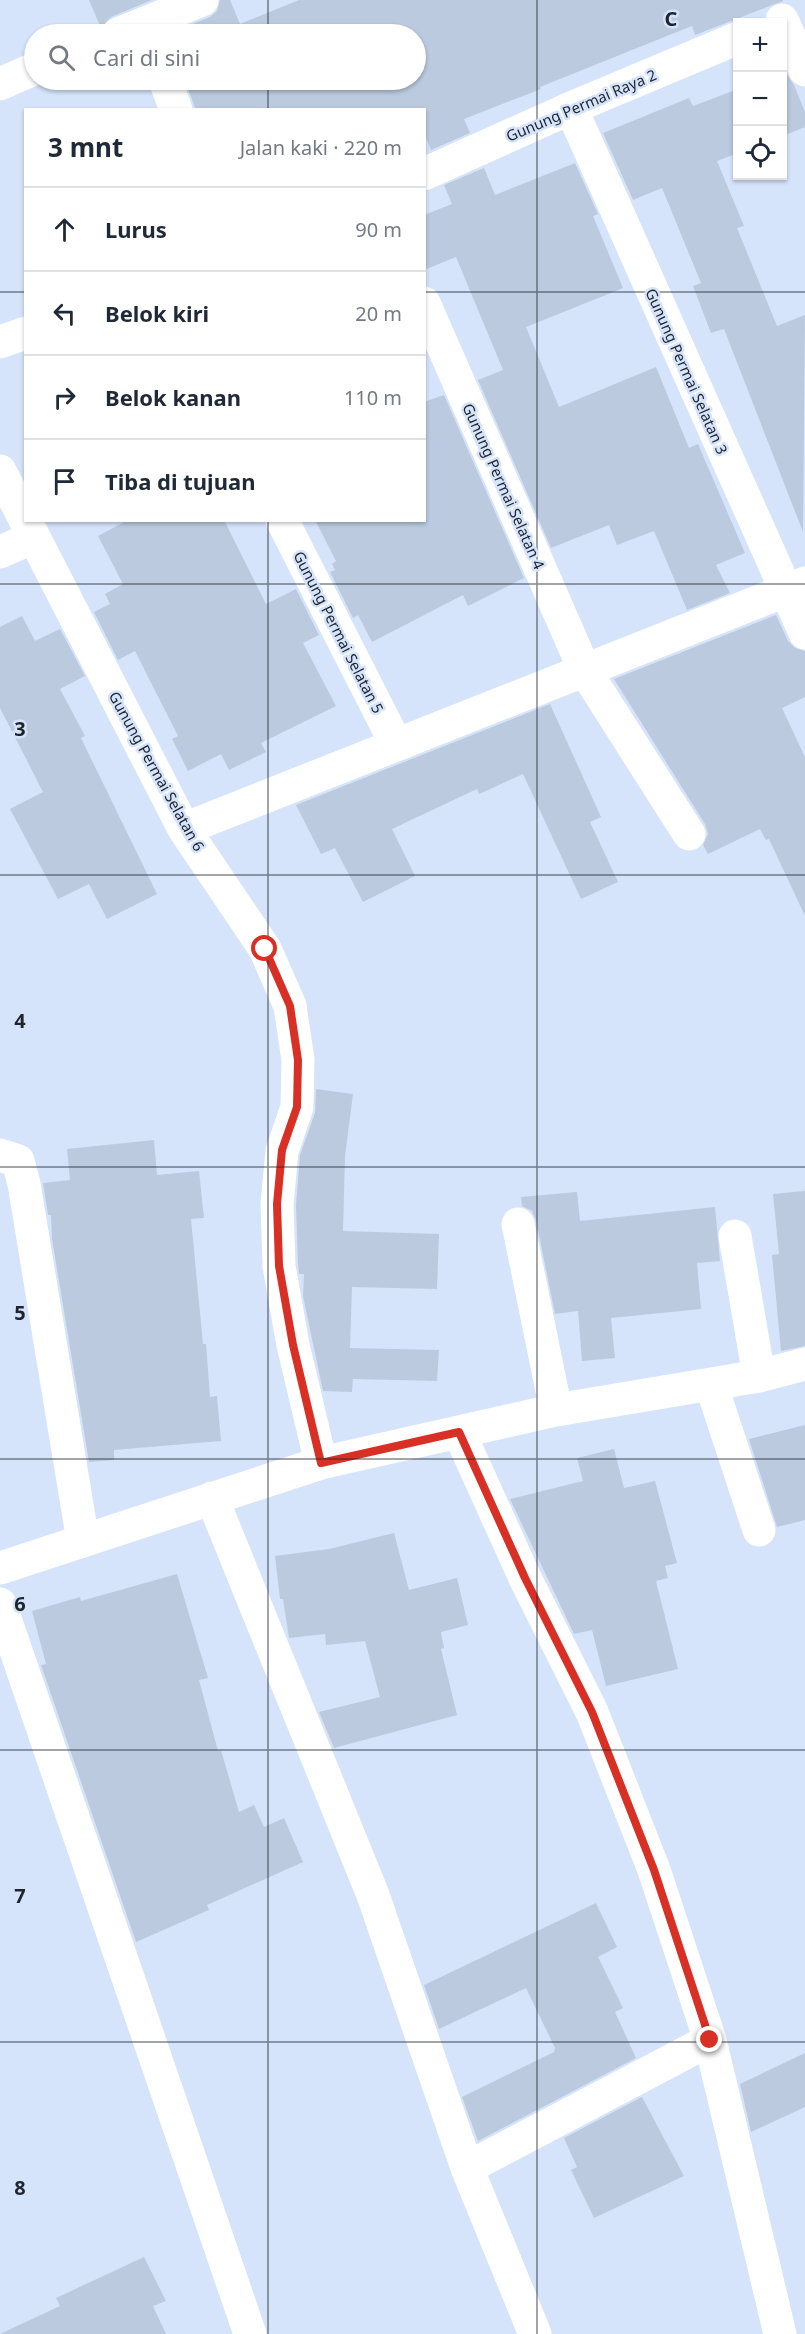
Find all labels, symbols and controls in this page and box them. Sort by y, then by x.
text: C [665,5,678,32]
map controls [733,18,787,180]
button: + [733,18,787,72]
search box [24,24,426,90]
icon: search [45,41,78,74]
text: Cari di sini [93,42,200,72]
street label: Gunung Permai Raya 2 [503,64,659,146]
button: − [733,72,787,126]
button: locate [733,126,787,180]
text: 3 mnt [48,129,123,165]
text: Jalan kaki · 220 m [240,134,402,161]
icon: ahead [48,213,81,246]
text: Lurus [105,214,167,244]
text: 90 m [355,216,402,243]
street label: Gunung Permai Selatan 3 [641,285,733,457]
icon: left [48,297,81,330]
text: Belok kiri [105,298,209,328]
text: 20 m [355,300,402,327]
icon: right [48,381,81,414]
text: Belok kanan [105,382,241,412]
text: 110 m [344,384,402,411]
street label: Gunung Permai Selatan 4 [458,400,550,572]
icon: arrive [48,465,81,498]
text: Tiba di tujuan [105,466,255,496]
street label: Gunung Permai Selatan 5 [289,547,389,717]
street label: Gunung Permai Selatan 6 [105,688,209,854]
text: 3 [14,715,26,742]
route start [251,935,277,961]
text: 4 [14,1007,26,1034]
text: 5 [14,1299,26,1326]
text: 6 [14,1590,26,1617]
text: 7 [14,1882,26,1909]
route end [696,2026,722,2052]
text: 8 [14,2174,26,2201]

